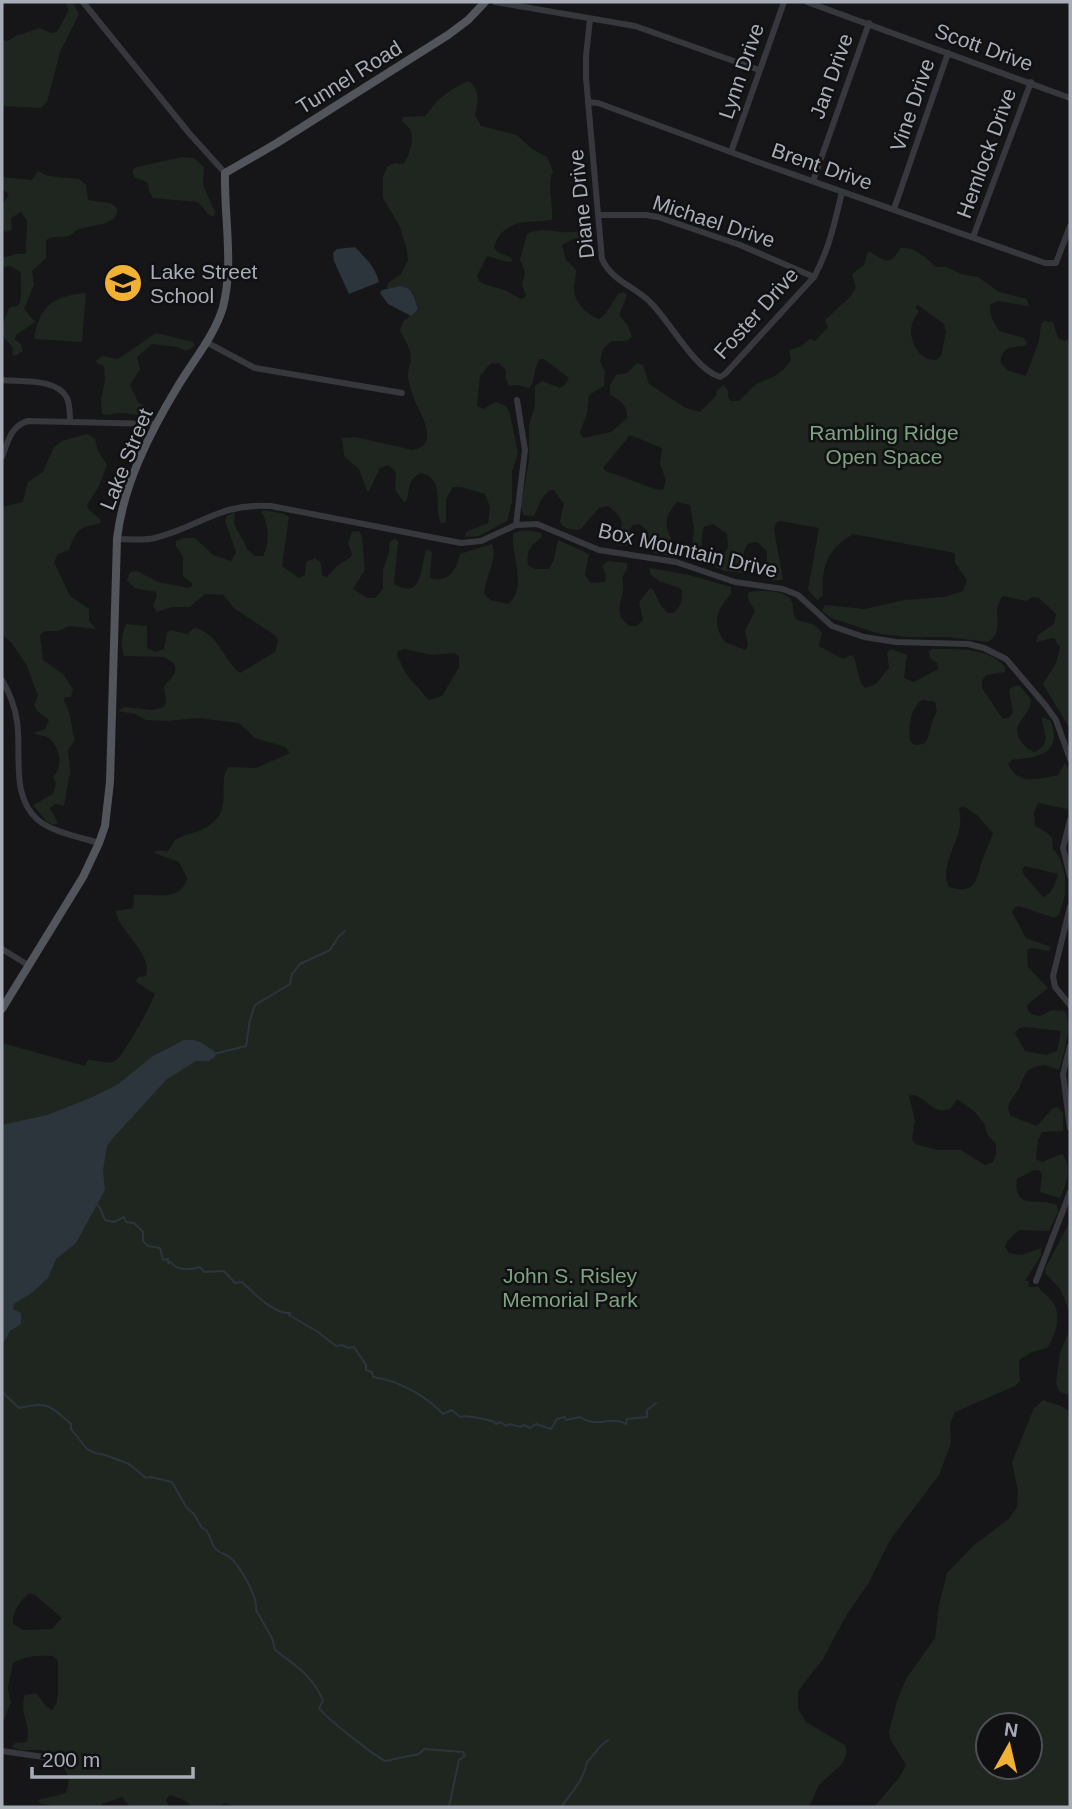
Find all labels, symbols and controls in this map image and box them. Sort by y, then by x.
street label: Scott Drive [932,19,1036,75]
street label: Lynn Drive [714,20,768,122]
street label: Jan Drive [805,30,857,122]
street label: Tunnel Road [292,36,406,118]
street label: Vine Drive [885,56,939,154]
street label: Hemlock Drive [952,85,1020,221]
street label: Brent Drive [769,138,875,194]
street label: Diane Drive [564,148,598,260]
street label: Michael Drive [650,190,778,252]
place label: Lake Street School [150,260,258,307]
school or university icon: Lake Street School [102,262,144,304]
street label: Foster Drive [709,263,803,363]
street label: Lake Street [95,405,157,513]
park label: Rambling Ridge Open Space [809,421,959,468]
street label: Box Mountain Drive [596,518,780,582]
park label: John S. Risley Memorial Park [502,1264,638,1311]
north arrow [974,1711,1044,1781]
text: N [1003,1718,1020,1741]
scale bar [32,1736,192,1780]
text: 200 m [42,1748,100,1771]

